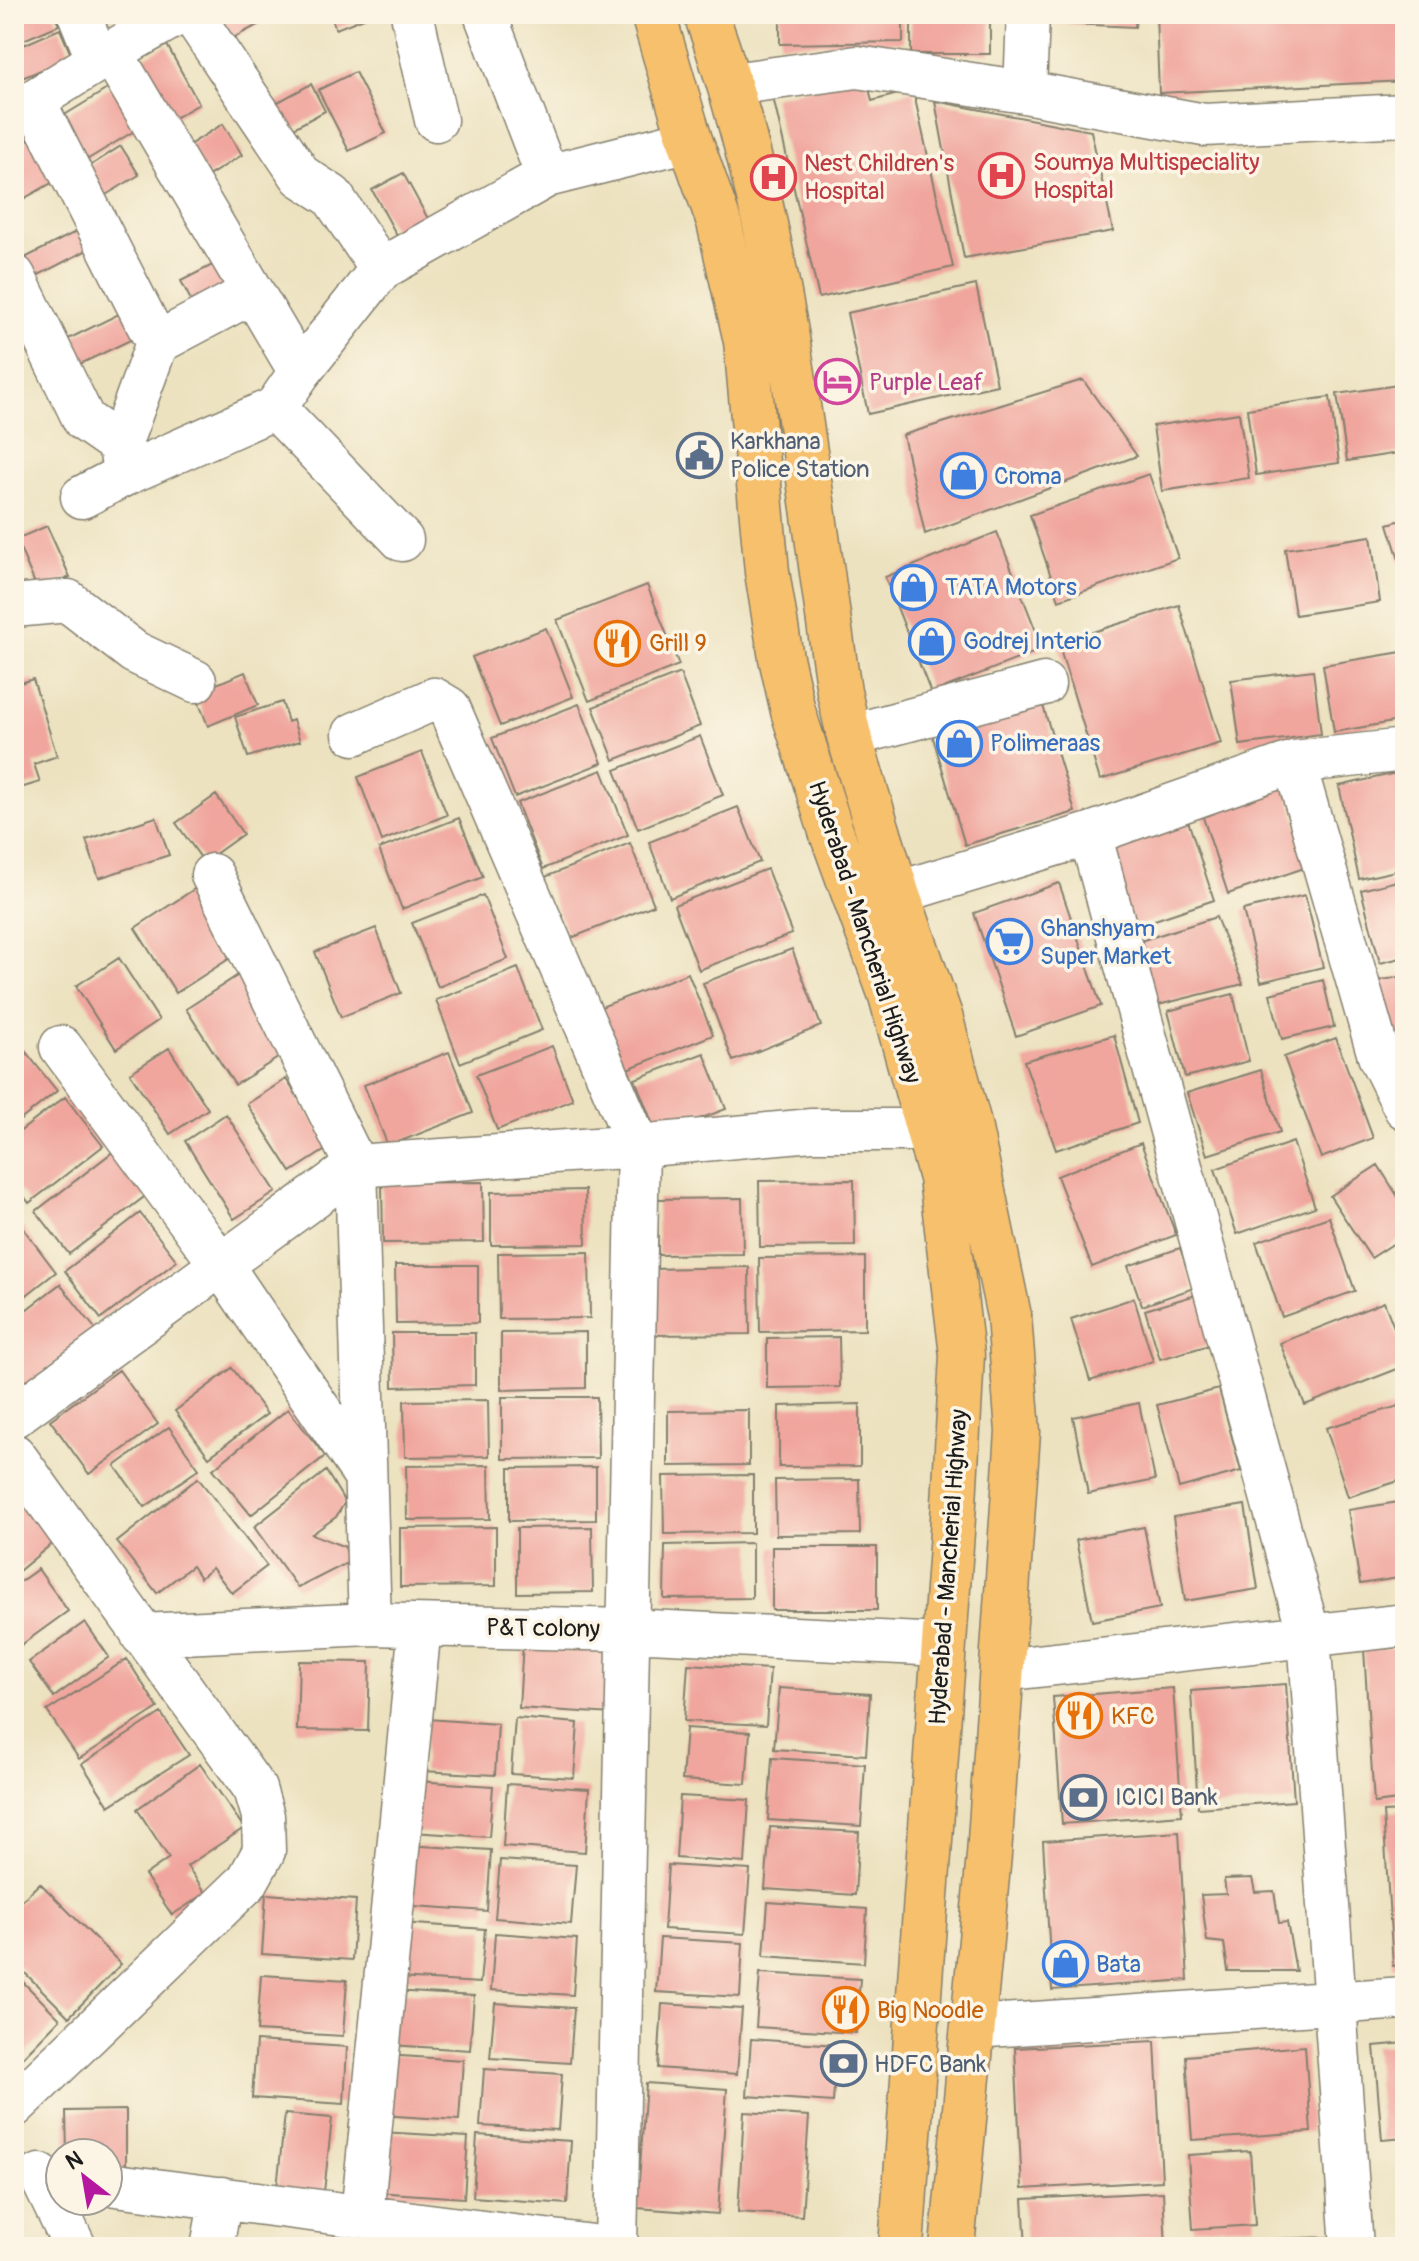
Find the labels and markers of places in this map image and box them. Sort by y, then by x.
place label: Soumya Multispeciality Hospital [1033,148,1260,205]
place label: Nest Children's Hospital [804,149,954,206]
hospital icon: Soumya Multispeciality Hospital [978,152,1026,200]
hospital icon: Nest Children's Hospital [749,153,797,201]
hotel icon: Purple Leaf [814,358,862,406]
place label: Purple Leaf [869,368,983,397]
place label: Karkhana Police Station [730,427,870,484]
public building icon: Karkhana Police Station [675,431,723,479]
shop icon: Croma [939,452,987,500]
place label: Croma [994,462,1062,491]
shop icon: TATA Motors [890,563,938,611]
place label: TATA Motors [945,573,1077,602]
shop icon: Godrej Interio [908,617,956,665]
restaurant icon: Grill 9 [594,619,642,667]
place label: Godrej Interio [963,627,1102,656]
place label: Grill 9 [649,629,707,658]
shop icon: Polimeraas [935,719,983,767]
place label: Polimeraas [990,729,1101,758]
place label: Ghanshyam Super Market [1040,914,1172,971]
supermarket icon: Ghanshyam Super Market [985,918,1033,966]
restaurant icon: KFC [1056,1692,1104,1740]
place label: KFC [1111,1702,1155,1731]
bank icon: ICICI Bank [1060,1773,1108,1821]
place label: ICICI Bank [1115,1783,1218,1812]
shop icon: Bata [1041,1940,1089,1988]
place label: Bata [1096,1950,1141,1979]
restaurant icon: Big Noodle [822,1986,870,2034]
place label: Big Noodle [877,1996,984,2025]
bank icon: HDFC Bank [819,2040,867,2088]
place label: HDFC Bank [874,2050,986,2079]

